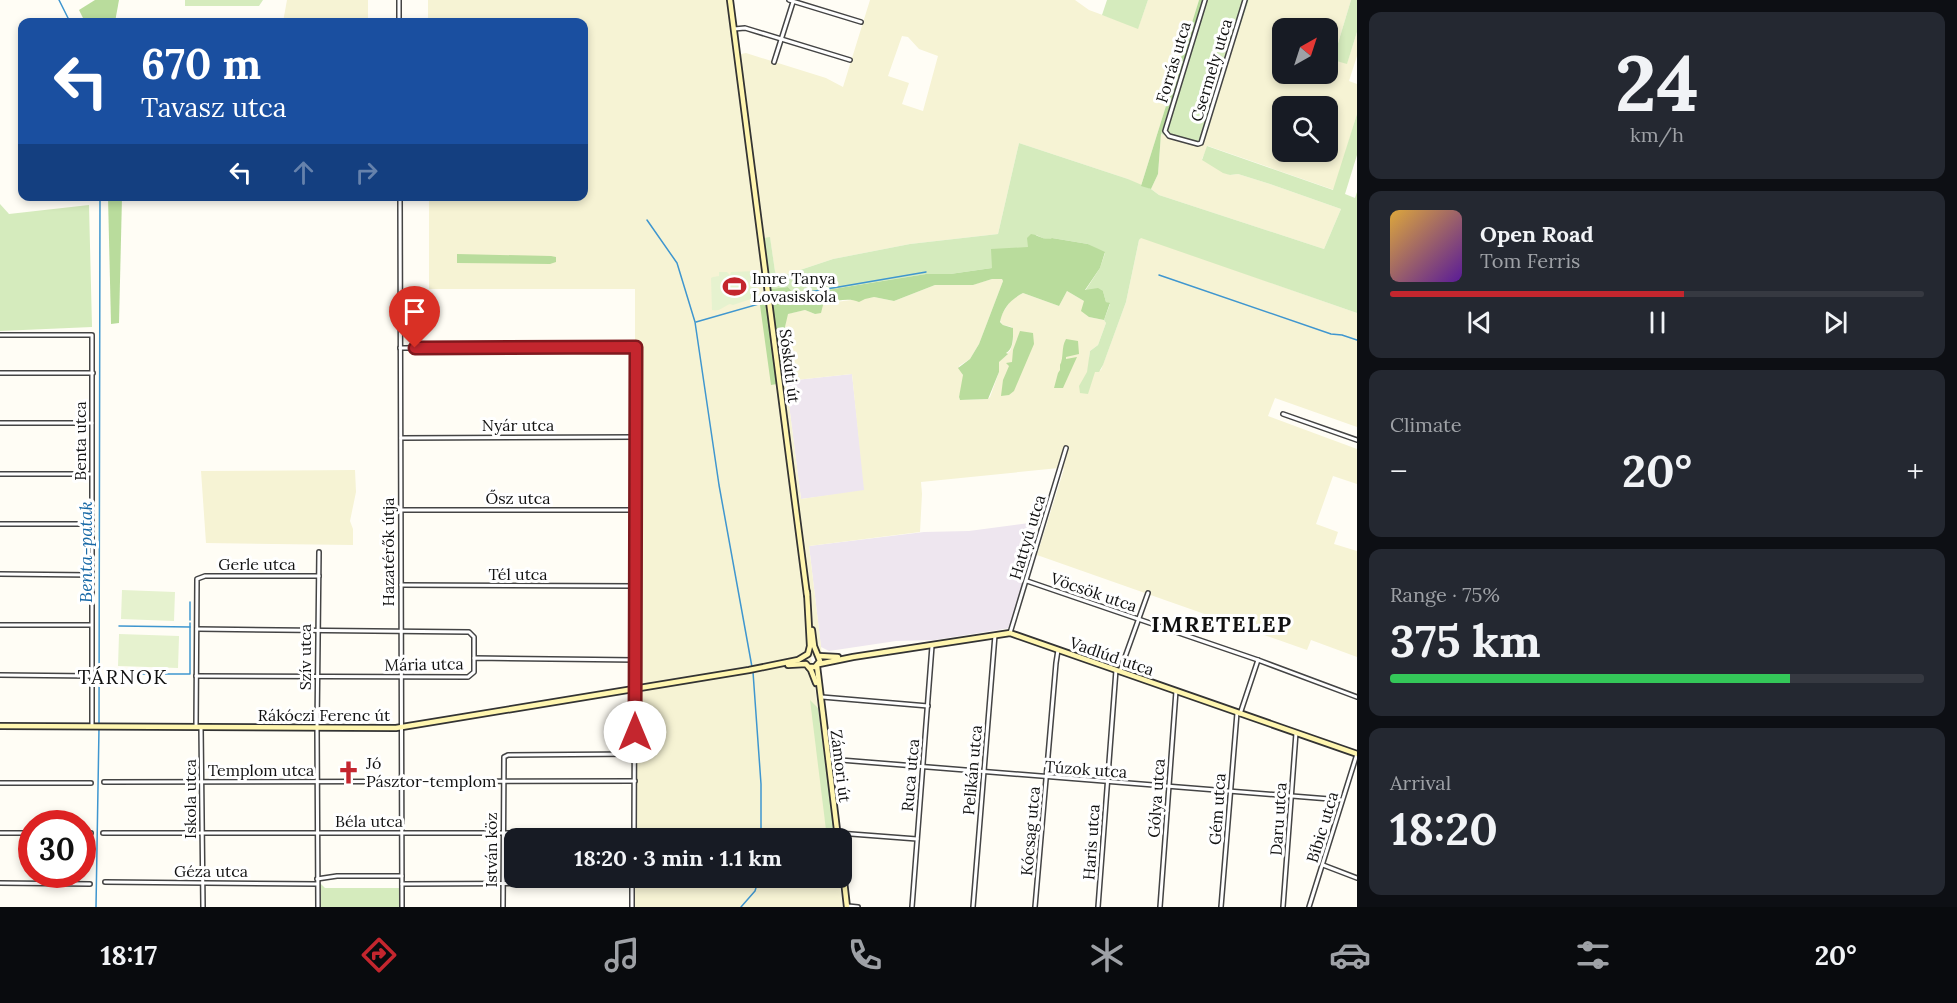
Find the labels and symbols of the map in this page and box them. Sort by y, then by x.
street label: Csermely utca [1186,16,1236,124]
north arrow [1272,18,1338,84]
street label: Forrás utca [1151,19,1195,105]
place label: Imre Tanya Lovasiskola [752,268,836,306]
sports icon: Imre Tanya Lovasiskola [721,274,747,300]
pin [389,286,440,348]
street label: Sóskúti út [776,328,805,405]
street label: Benta utca [70,401,90,481]
street label: Nyár utca [482,415,554,435]
street label: Ősz utca [486,488,550,508]
street label: Hattyú utca [1005,492,1049,582]
street label: Hazatérők útja [378,498,398,606]
water label: Benta-patak [74,501,97,603]
street label: Gerle utca [218,554,296,574]
street label: Tél utca [488,564,548,584]
street label: Vöcsök utca [1047,568,1140,616]
district label: IMRETELEP [1151,610,1293,638]
street label: Szív utca [295,624,315,690]
street label: Vadlúd utca [1066,632,1157,680]
street label: Mária utca [384,653,464,675]
district label: TÁRNOK [78,664,168,689]
position arrow [603,700,667,764]
street label: Rákóczi Ferenc út [258,705,391,725]
street label: Pelikán utca [958,724,986,816]
street label: Zámori út [827,729,855,804]
street label: Ruca utca [897,738,923,812]
place label: Jó Pásztor-templom [365,753,496,791]
street label: Túzok utca [1044,756,1128,782]
street label: Gólya utca [1143,758,1169,838]
street label: Iskola utca [180,759,200,839]
church icon: Jó Pásztor-templom [335,759,361,785]
street label: Templom utca [208,760,314,780]
street label: Gém utca [1205,772,1229,846]
street label: Daru utca [1265,782,1291,856]
street label: Kócsag utca [1016,785,1044,877]
street label: Bíbic utca [1302,789,1342,865]
street label: Haris utca [1078,803,1104,881]
speed limit sign: 30 [18,810,96,888]
street label: Béla utca [335,811,403,831]
street label: István köz [481,812,501,888]
street label: Géza utca [174,861,248,881]

